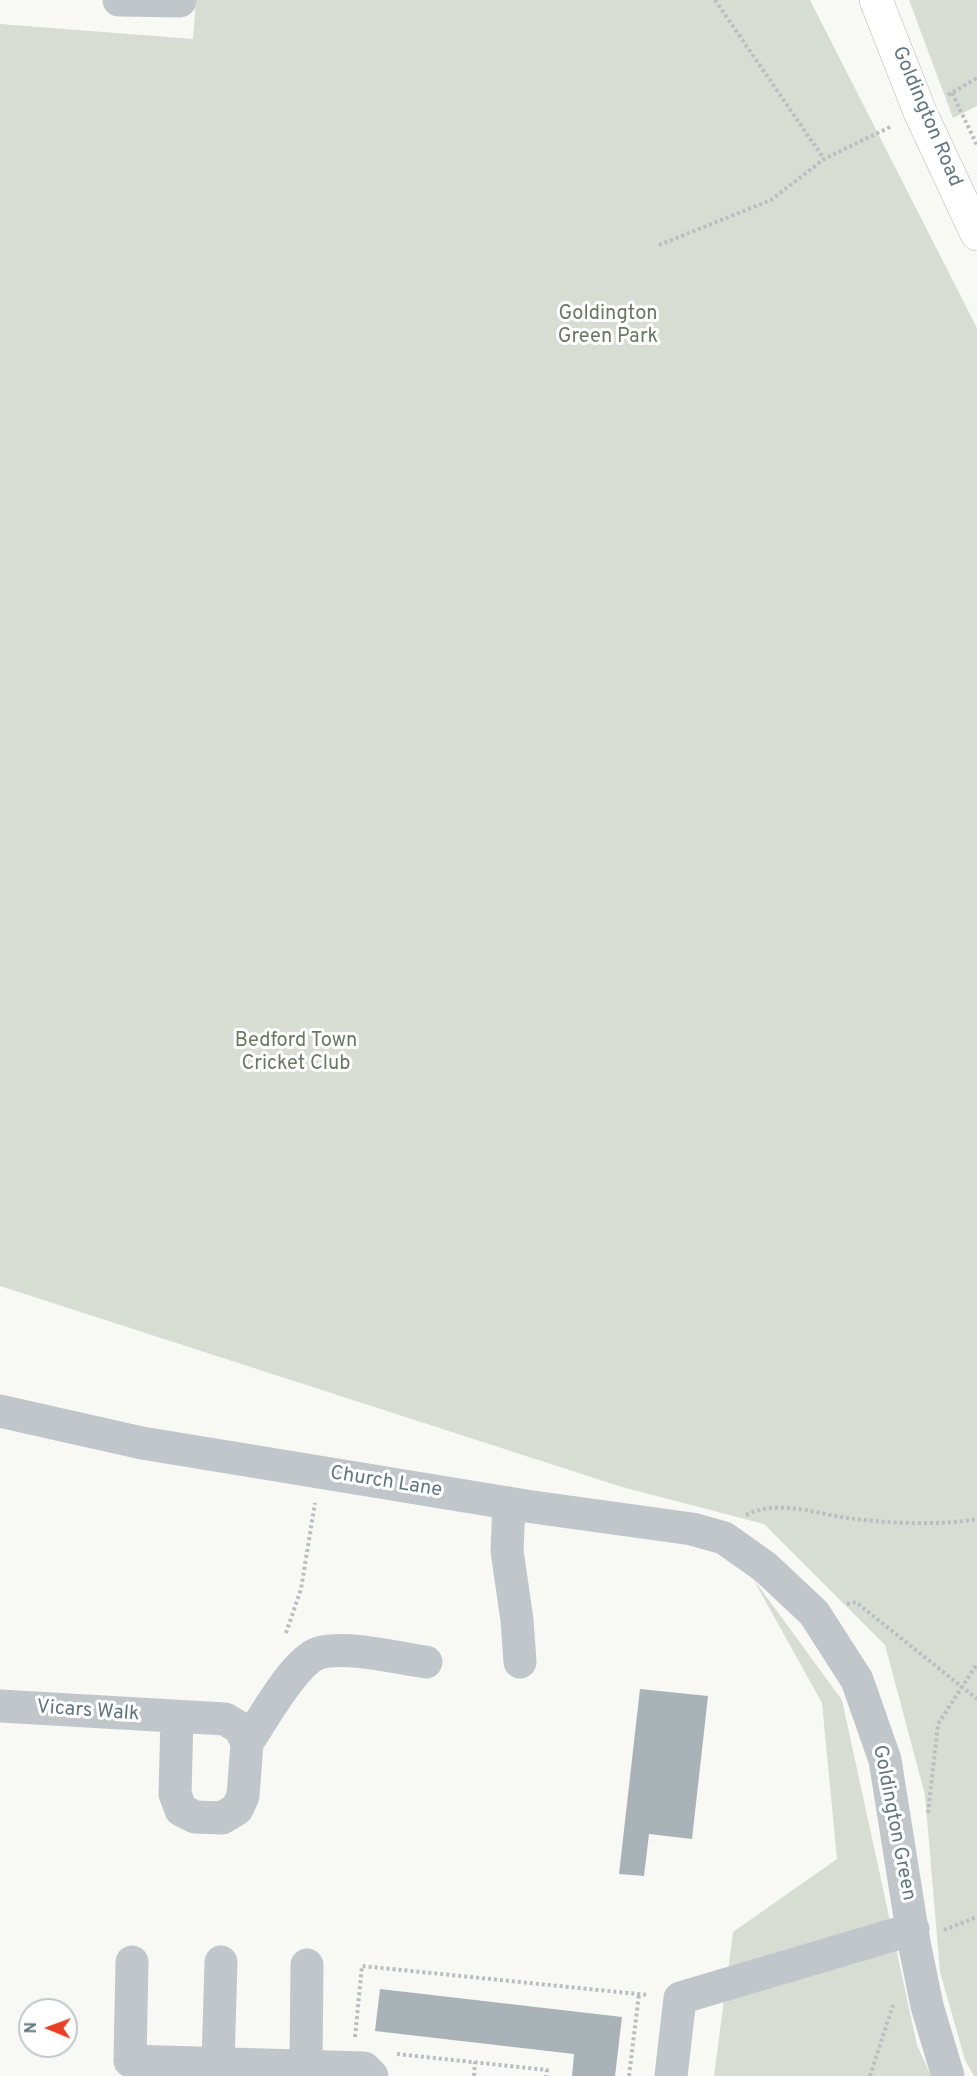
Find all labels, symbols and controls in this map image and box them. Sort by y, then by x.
street label: Goldington Road [886,43,966,191]
park label: Goldington Green Park [558,303,658,350]
park label: Bedford Town Cricket Club [235,1030,357,1077]
street label: Church Lane [328,1462,444,1504]
street label: Vicars Walk [36,1696,140,1728]
street label: Goldington Green [866,1743,920,1903]
north arrow [18,1998,78,2058]
text: N [22,2022,42,2034]

